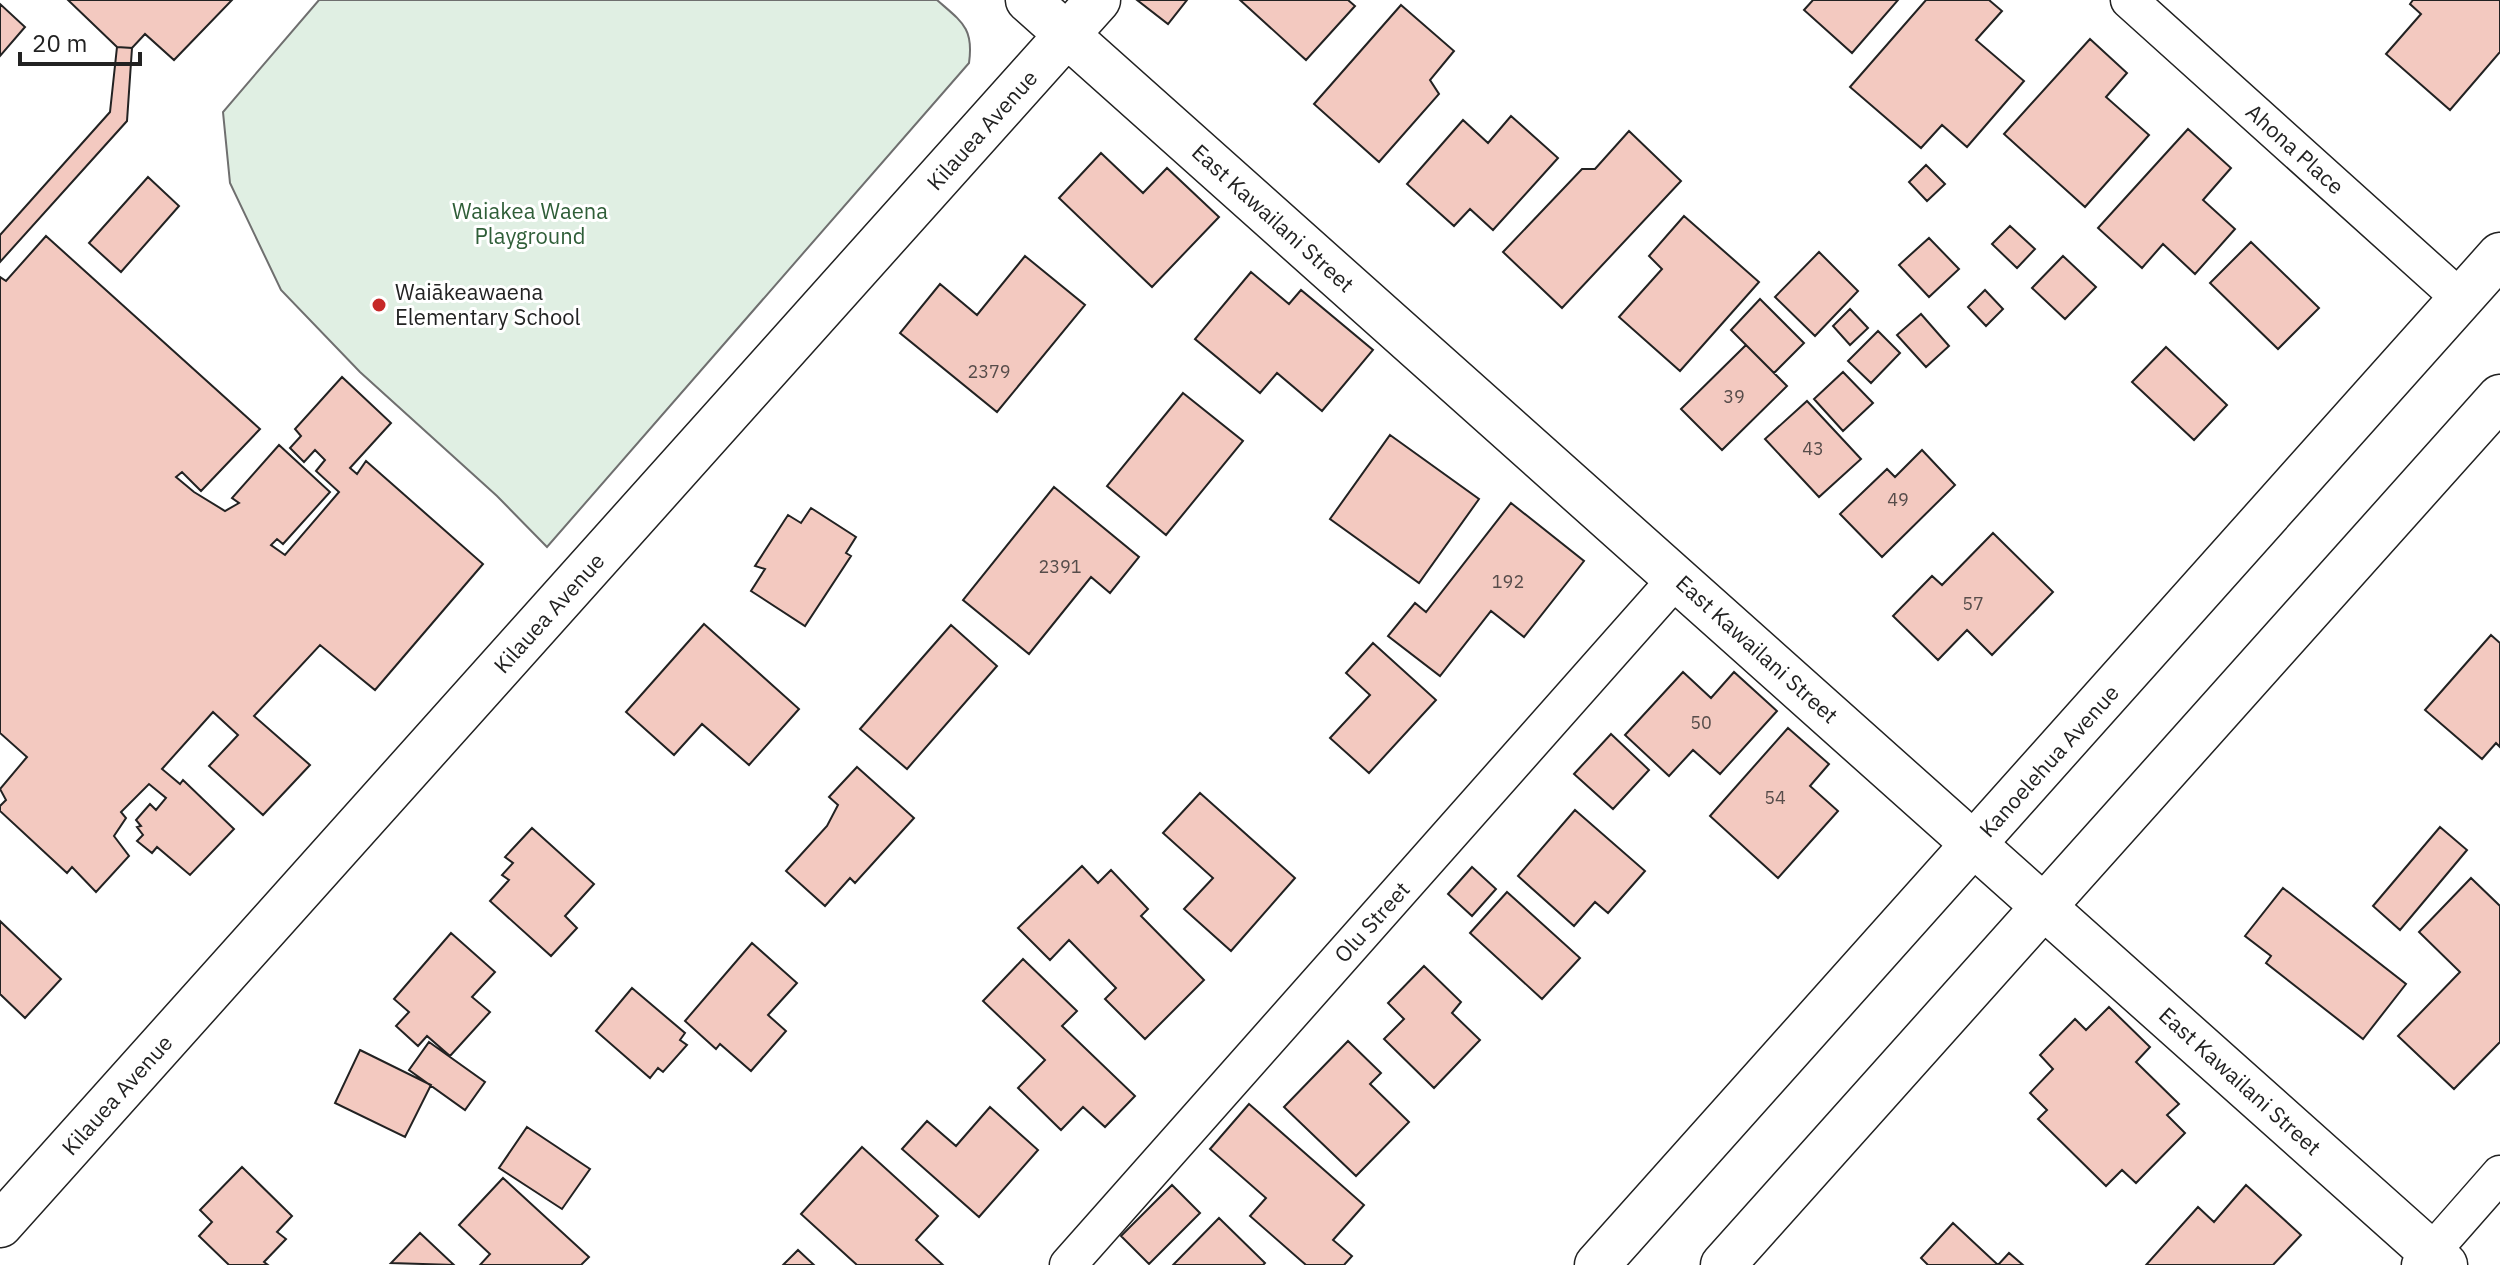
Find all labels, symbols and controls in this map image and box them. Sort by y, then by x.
scale bar [20,16,140,66]
text: 20 m [32,27,87,59]
street label: Kilauea Avenue [920,63,1043,196]
street label: Ahona Place [2240,97,2351,200]
street label: East Kawailani Street [1186,137,1361,298]
park label: Waiakea Waena Playground [452,196,608,250]
place label: Waiākeawaena Elementary School [395,277,581,331]
marker: Waiākeawaena Elementary School [370,296,388,314]
house number: 2379 [967,360,1011,383]
house number: 39 [1723,385,1745,408]
house number: 43 [1802,437,1824,460]
house number: 49 [1887,488,1909,511]
street label: Kilauea Avenue [487,546,610,679]
house number: 2391 [1038,555,1082,578]
street label: East Kawailani Street [1670,568,1845,729]
house number: 192 [1492,570,1524,593]
house number: 57 [1962,592,1984,615]
street label: Kanoelehua Avenue [1972,678,2125,843]
house number: 50 [1690,711,1712,734]
house number: 54 [1764,786,1786,809]
street label: Olu Street [1328,875,1416,968]
street label: East Kawailani Street [2153,1000,2328,1161]
street label: Kilauea Avenue [55,1028,178,1161]

